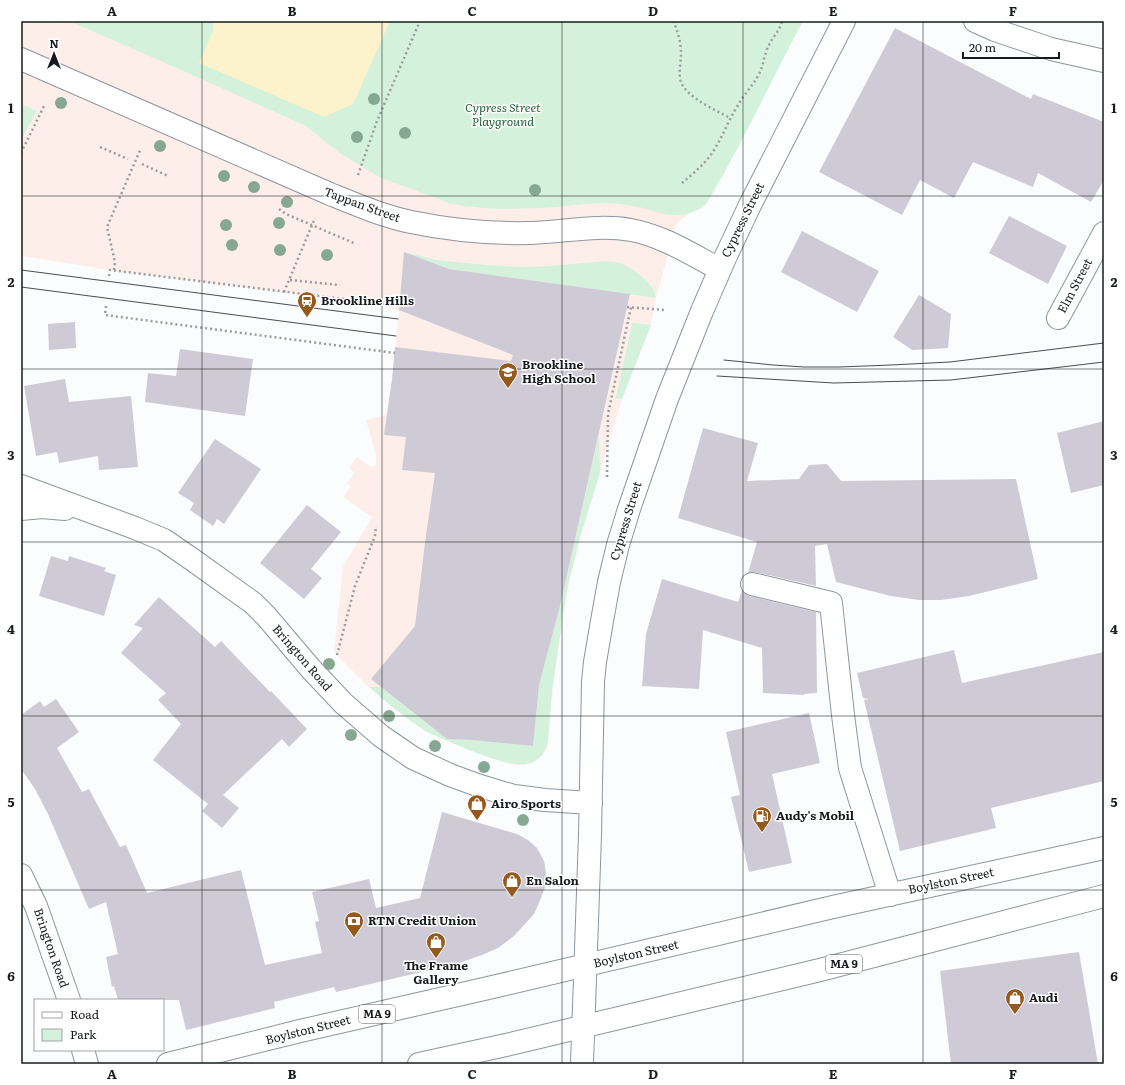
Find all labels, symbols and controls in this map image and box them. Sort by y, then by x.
text: A [107,1,117,20]
text: B [288,1,297,20]
text: C [467,1,477,20]
text: D [648,1,658,20]
text: E [829,1,838,20]
text: F [1009,1,1017,20]
north arrow [34,34,74,74]
scale bar [963,34,1059,60]
text: N [49,35,59,51]
text: 20 m [969,38,996,56]
text: 1 [8,98,14,117]
park label: Cypress Street Playground [465,98,541,130]
text: 1 [1111,98,1117,117]
street label: Cypress Street [716,179,768,260]
street label: Tappan Street [322,182,403,226]
street label: Elm Street [1052,255,1096,316]
text: 2 [8,272,15,291]
text: 2 [1111,272,1118,291]
station icon: Brookline Hills [296,290,318,318]
place label: Brookline Hills [321,291,414,309]
place label: Brookline High School [522,355,596,387]
school or university icon: Brookline High School [497,361,519,389]
text: 3 [7,445,15,464]
text: 3 [1110,445,1118,464]
street label: Cypress Street [605,479,646,562]
text: 4 [7,619,15,638]
text: 4 [1110,619,1118,638]
street label: Brington Road [269,620,337,695]
text: 5 [7,792,15,811]
text: 5 [1110,792,1118,811]
shop icon: Airo Sports [466,793,488,821]
place label: Airo Sports [491,794,561,812]
fuel station icon: Audy's Mobil [751,805,773,833]
place label: Audy's Mobil [776,806,855,824]
street label: Boylston Street [906,862,995,898]
shop icon: En Salon [501,870,523,898]
place label: En Salon [526,871,580,889]
street label: Brington Road [30,905,74,991]
bank icon: RTN Credit Union [343,910,365,938]
place label: RTN Credit Union [368,911,477,929]
shop icon: The Frame Gallery [425,931,447,959]
street label: Boylston Street [591,934,680,972]
road number: MA 9 [826,955,862,973]
place label: The Frame Gallery [404,956,468,988]
text: 6 [7,966,15,985]
text: 6 [1110,966,1118,985]
shop icon: Audi [1004,987,1026,1015]
place label: Audi [1029,988,1059,1006]
legend [34,999,164,1051]
text: Road [70,1005,100,1023]
road number: MA 9 [359,1005,395,1023]
street label: Boylston Street [263,1010,352,1048]
text: Park [70,1025,97,1043]
text: A [107,1064,117,1083]
text: B [288,1064,297,1083]
text: C [467,1064,477,1083]
text: D [648,1064,658,1083]
text: E [829,1064,838,1083]
text: F [1009,1064,1017,1083]

